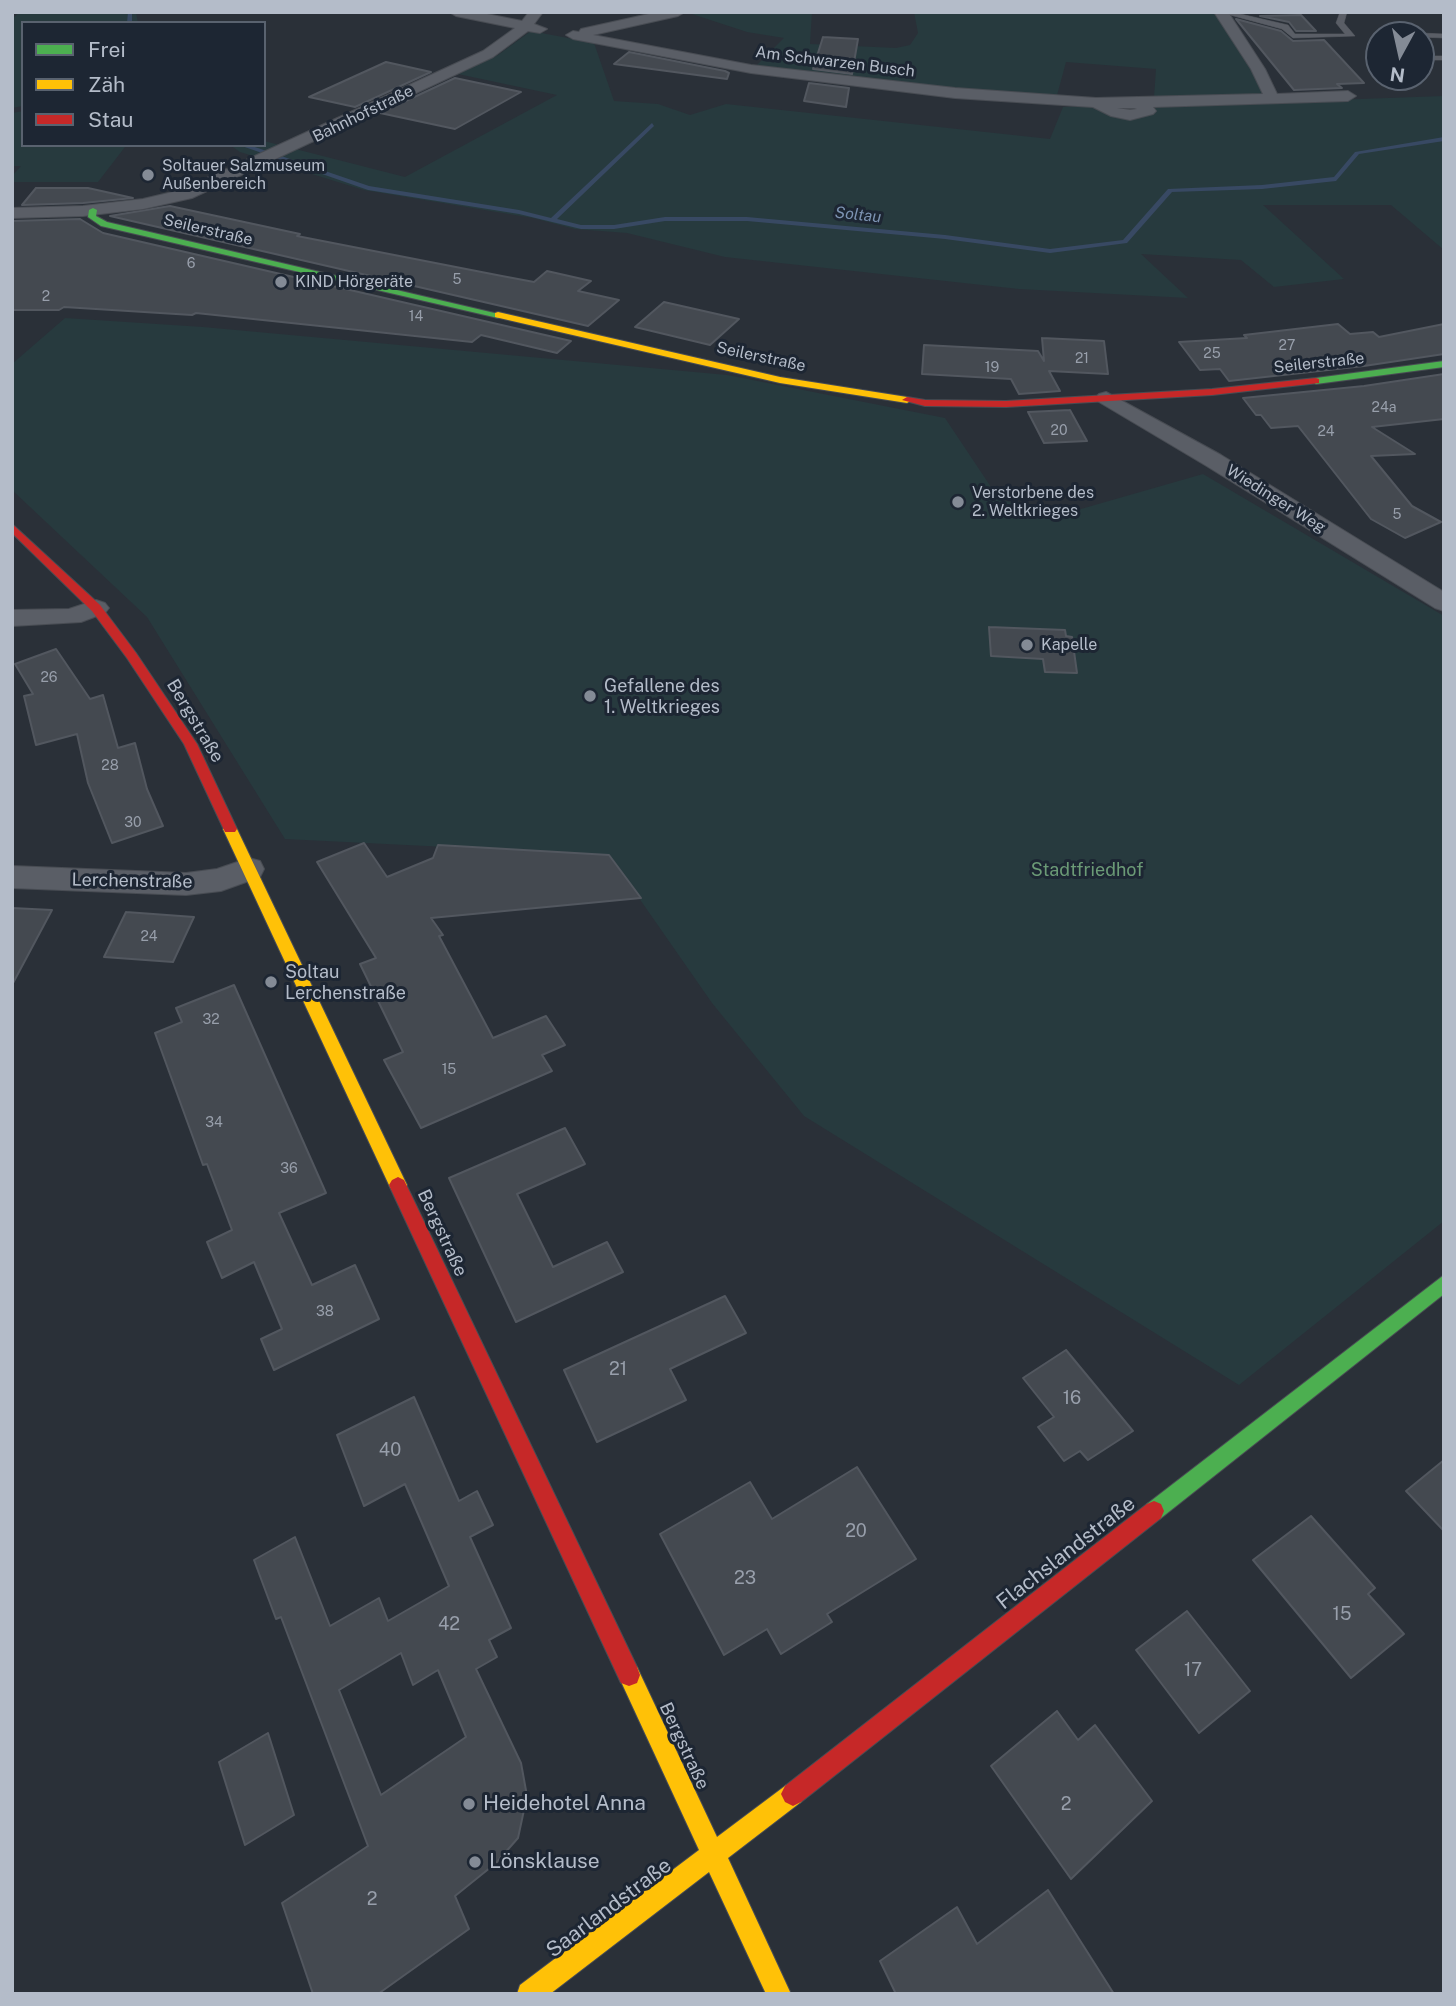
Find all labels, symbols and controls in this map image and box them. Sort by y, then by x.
legend [21,21,266,147]
north arrow [1365,21,1435,91]
text: Frei [88,37,126,62]
street label: Am Schwarzen Busch [754,43,916,81]
text: N [1388,63,1406,87]
text: Zäh [88,72,125,97]
street label: Bahnhofstraße [310,81,416,147]
text: Stau [88,107,134,132]
place label: Soltauer Salzmuseum Außenbereich [162,156,325,194]
marker: Soltauer Salzmuseum Außenbereich [140,167,156,183]
water label: Soltau [834,203,882,227]
street label: Seilerstraße [162,210,254,250]
house number: 6 [187,256,195,272]
place label: KIND Hörgeräte [295,272,413,292]
house number: 5 [453,272,461,288]
marker: KIND Hörgeräte [273,274,289,290]
house number: 2 [42,289,50,305]
house number: 14 [409,309,423,325]
street label: Seilerstraße [714,338,808,376]
house number: 27 [1279,338,1295,354]
house number: 25 [1203,346,1221,362]
street label: Seilerstraße [1273,349,1365,377]
house number: 21 [1075,351,1089,367]
house number: 19 [985,360,999,376]
house number: 24a [1372,400,1396,416]
house number: 20 [1051,423,1067,439]
house number: 24 [1317,424,1335,440]
street label: Wiedinger Weg [1223,461,1329,537]
place label: Verstorbene des 2. Weltkrieges [972,483,1094,521]
marker: Verstorbene des 2. Weltkrieges [950,494,966,510]
house number: 5 [1393,507,1401,523]
place label: Kapelle [1041,635,1097,655]
marker: Kapelle [1019,637,1035,653]
house number: 26 [40,670,58,686]
street label: Bergstraße [162,675,228,767]
place label: Gefallene des 1. Weltkrieges [604,675,720,718]
marker: Gefallene des 1. Weltkrieges [582,688,598,704]
house number: 28 [101,758,119,774]
house number: 30 [124,815,142,831]
park label: Stadtfriedhof [1031,859,1143,881]
street label: Lerchenstraße [71,869,193,893]
house number: 24 [140,929,158,945]
place label: Soltau Lerchenstraße [285,961,406,1004]
marker: Soltau Lerchenstraße [263,974,279,990]
house number: 32 [202,1012,220,1028]
house number: 15 [442,1062,456,1078]
house number: 34 [205,1115,223,1131]
house number: 36 [280,1161,298,1177]
street label: Bergstraße [412,1186,472,1280]
house number: 38 [316,1304,334,1320]
house number: 21 [609,1358,627,1380]
house number: 16 [1063,1387,1081,1409]
house number: 40 [379,1439,401,1461]
street label: Flachslandstraße [992,1491,1140,1615]
house number: 20 [845,1520,867,1542]
house number: 23 [734,1567,756,1589]
house number: 15 [1333,1603,1351,1625]
house number: 42 [438,1613,460,1635]
house number: 17 [1184,1659,1202,1681]
street label: Bergstraße [654,1699,714,1793]
place label: Heidehotel Anna [483,1791,646,1817]
house number: 2 [1061,1793,1071,1815]
marker: Heidehotel Anna [461,1796,477,1812]
place label: Lönsklause [489,1849,600,1875]
street label: Saarlandstraße [541,1853,677,1963]
marker: Lönsklause [467,1854,483,1870]
house number: 2 [367,1888,377,1910]

